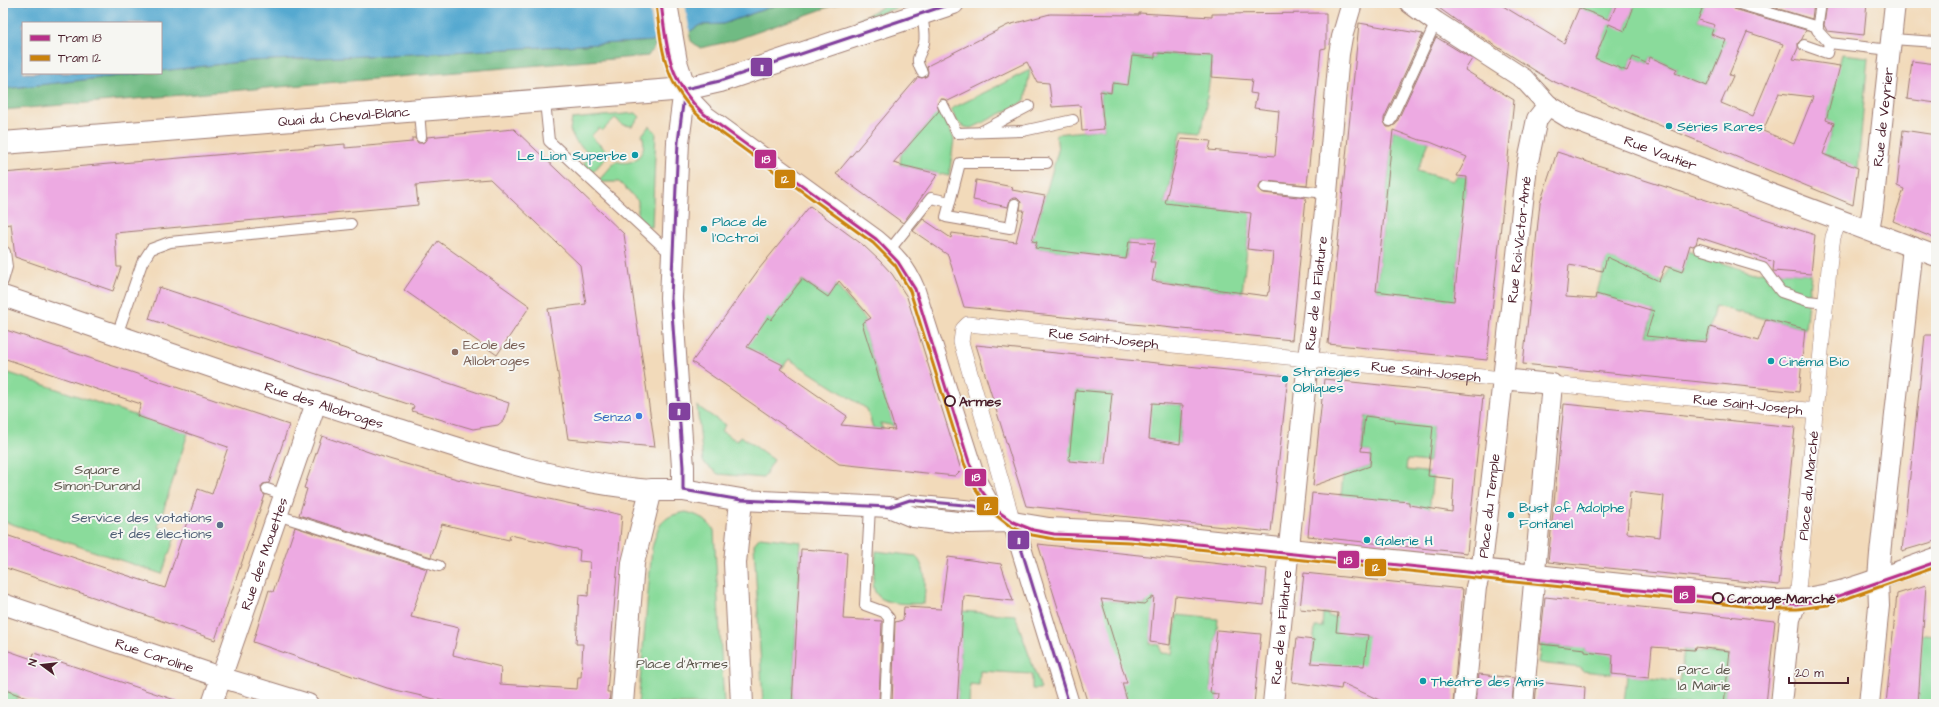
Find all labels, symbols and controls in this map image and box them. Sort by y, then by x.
legend [22,22,162,74]
text: Tram 18 [58,30,102,47]
text: Tram 12 [58,50,101,67]
line badge: 11 [750,57,773,77]
text: 11 [761,60,764,75]
street label: Rue de Veyrier [1868,66,1899,168]
street label: Quai du Cheval-Blanc [277,102,411,132]
place label: Séries Rares [1677,117,1763,137]
marker: Séries Rares [1664,121,1674,131]
street label: Rue Vautier [1621,131,1700,176]
place label: Le Lion Superbe [517,146,627,166]
line badge: 18 [754,149,777,169]
marker: Le Lion Superbe [630,150,640,160]
text: 18 [762,152,771,167]
line badge: 12 [774,169,796,189]
text: 12 [781,172,790,187]
street label: Rue Roi-Victor-Amé [1503,175,1537,304]
place label: Place de l'Octroi [712,212,767,248]
marker: Place de l'Octroi [699,224,709,234]
street label: Rue de la Filature [1300,235,1333,352]
street label: Rue Saint-Joseph [1048,323,1159,355]
place label: Ecole des Allobroges [463,335,530,371]
marker: Ecole des Allobroges [450,347,460,357]
place label: Cinéma Bio [1779,352,1849,372]
marker: Cinéma Bio [1766,356,1776,366]
street label: Rue Saint-Joseph [1370,357,1482,388]
place label: Strategies Obliques [1293,362,1360,398]
marker: Strategies Obliques [1280,374,1290,384]
street label: Rue des Allobroges [262,377,386,434]
street label: Rue Saint-Joseph [1692,389,1804,421]
place label: Armes [959,392,1001,412]
marker: Armes [944,395,956,407]
line badge: 11 [668,402,691,421]
text: 11 [678,404,681,419]
place label: Senza [593,407,631,427]
marker: Senza [634,411,644,421]
street label: Place du Marché [1794,429,1824,541]
street label: Place du Temple [1474,452,1506,559]
park label: Square Simon-Durand [54,460,140,496]
line badge: 18 [964,468,987,487]
text: 18 [972,470,981,485]
street label: Rue des Mouettes [236,495,294,613]
line badge: 12 [976,496,999,516]
place label: Bust of Adolphe Fontanel [1519,498,1625,534]
text: 12 [984,499,993,514]
place label: Service des votations et des élections [71,508,212,544]
marker: Bust of Adolphe Fontanel [1506,510,1516,520]
marker: Service des votations et des élections [215,520,225,530]
line badge: 11 [1007,530,1030,550]
place label: Galerie H [1375,531,1434,551]
text: 11 [1018,533,1021,548]
marker: Galerie H [1362,535,1372,545]
line badge: 18 [1337,550,1360,569]
text: 18 [1344,553,1353,568]
line badge: 12 [1364,558,1387,577]
text: 12 [1372,560,1381,575]
street label: Rue de la Filature [1266,569,1298,686]
line badge: 18 [1673,585,1696,604]
text: 18 [1680,588,1689,603]
place label: Carouge-Marché [1727,589,1836,610]
marker: Carouge-Marché [1712,592,1724,604]
street label: Rue Caroline [112,633,197,679]
north arrow [22,645,62,685]
park label: Place d'Armes [636,654,728,674]
text: N [25,657,41,668]
scale bar [1789,659,1848,685]
park label: Parc de la Mairie [1677,660,1731,696]
text: 20 m [1795,665,1824,682]
place label: Théatre des Amis [1431,672,1544,692]
marker: Théatre des Amis [1418,676,1428,686]

